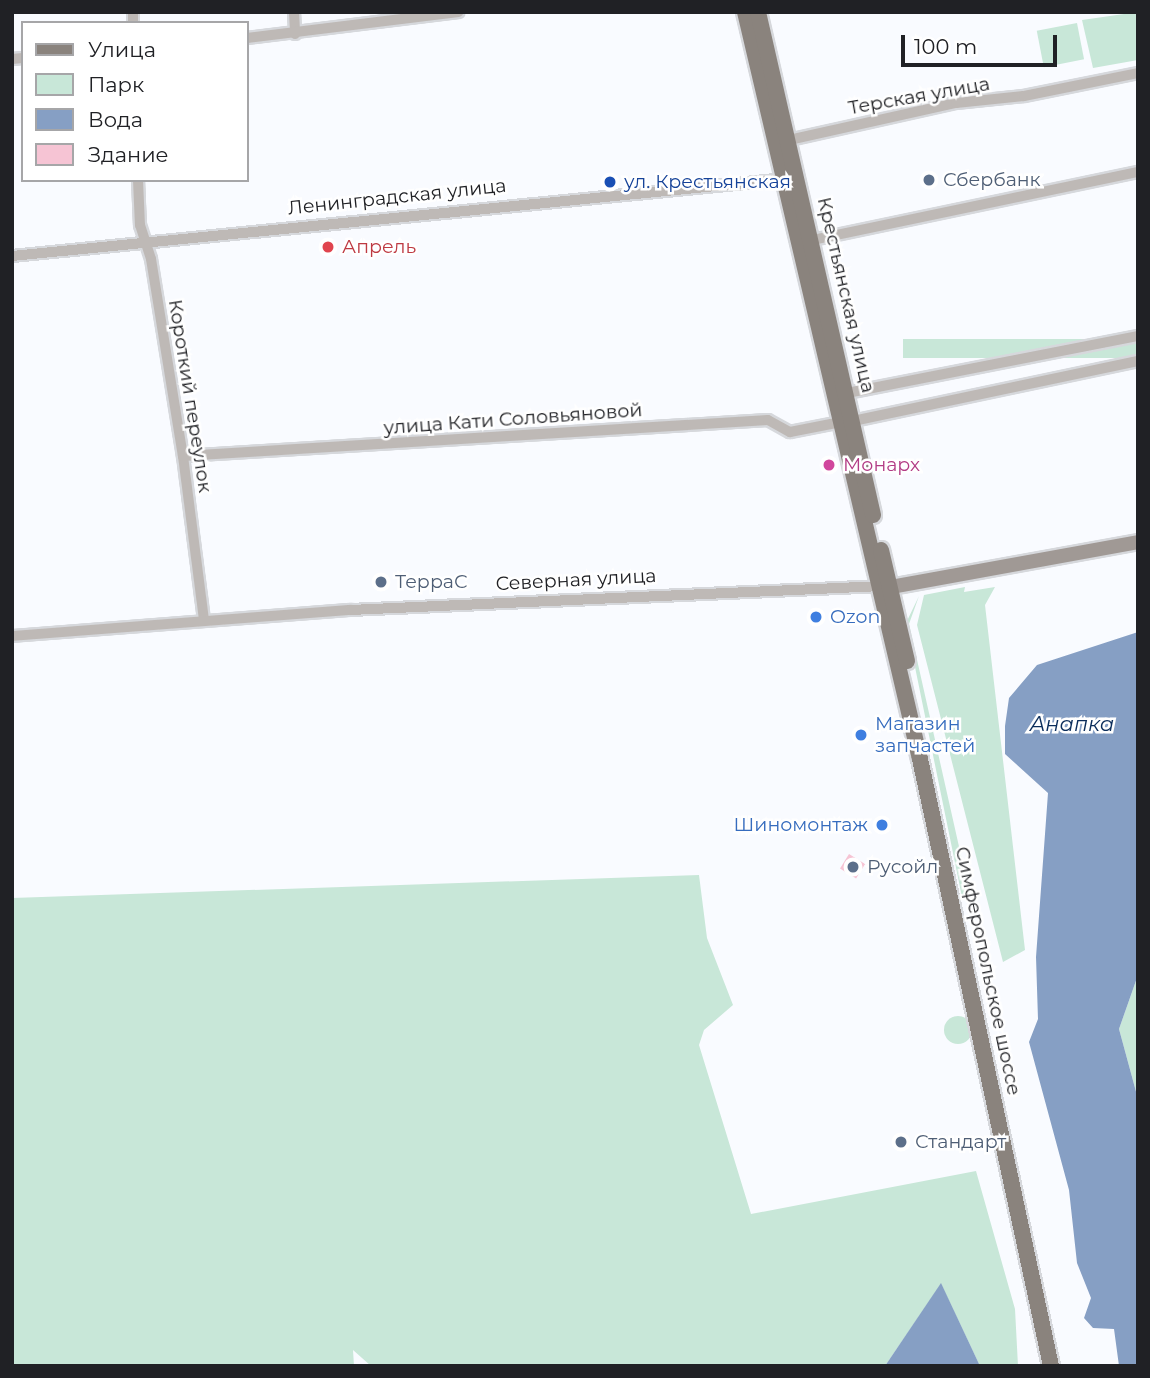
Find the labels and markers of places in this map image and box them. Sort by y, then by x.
place label: Сбербанк [943,169,1041,191]
place label: ул. Крестьянская [624,171,791,193]
marker: Сбербанк [921,172,937,188]
marker: ул. Крестьянская [602,174,618,190]
place label: Апрель [342,236,416,258]
marker: Апрель [320,239,336,255]
place label: Монарх [843,454,920,476]
marker: Монарх [821,457,837,473]
place label: ТерраС [395,571,468,593]
marker: ТерраС [373,574,389,590]
place label: Ozon [830,606,880,628]
marker: Ozon [808,609,824,625]
place label: Магазин запчастей [875,713,975,757]
marker: Магазин запчастей [853,727,869,743]
place label: Шиномонтаж [734,814,868,836]
marker: Шиномонтаж [874,817,890,833]
place label: Русойл [867,856,938,878]
marker: Русойл [845,859,861,875]
place label: Стандарт [915,1131,1006,1153]
marker: Стандарт [893,1134,909,1150]

